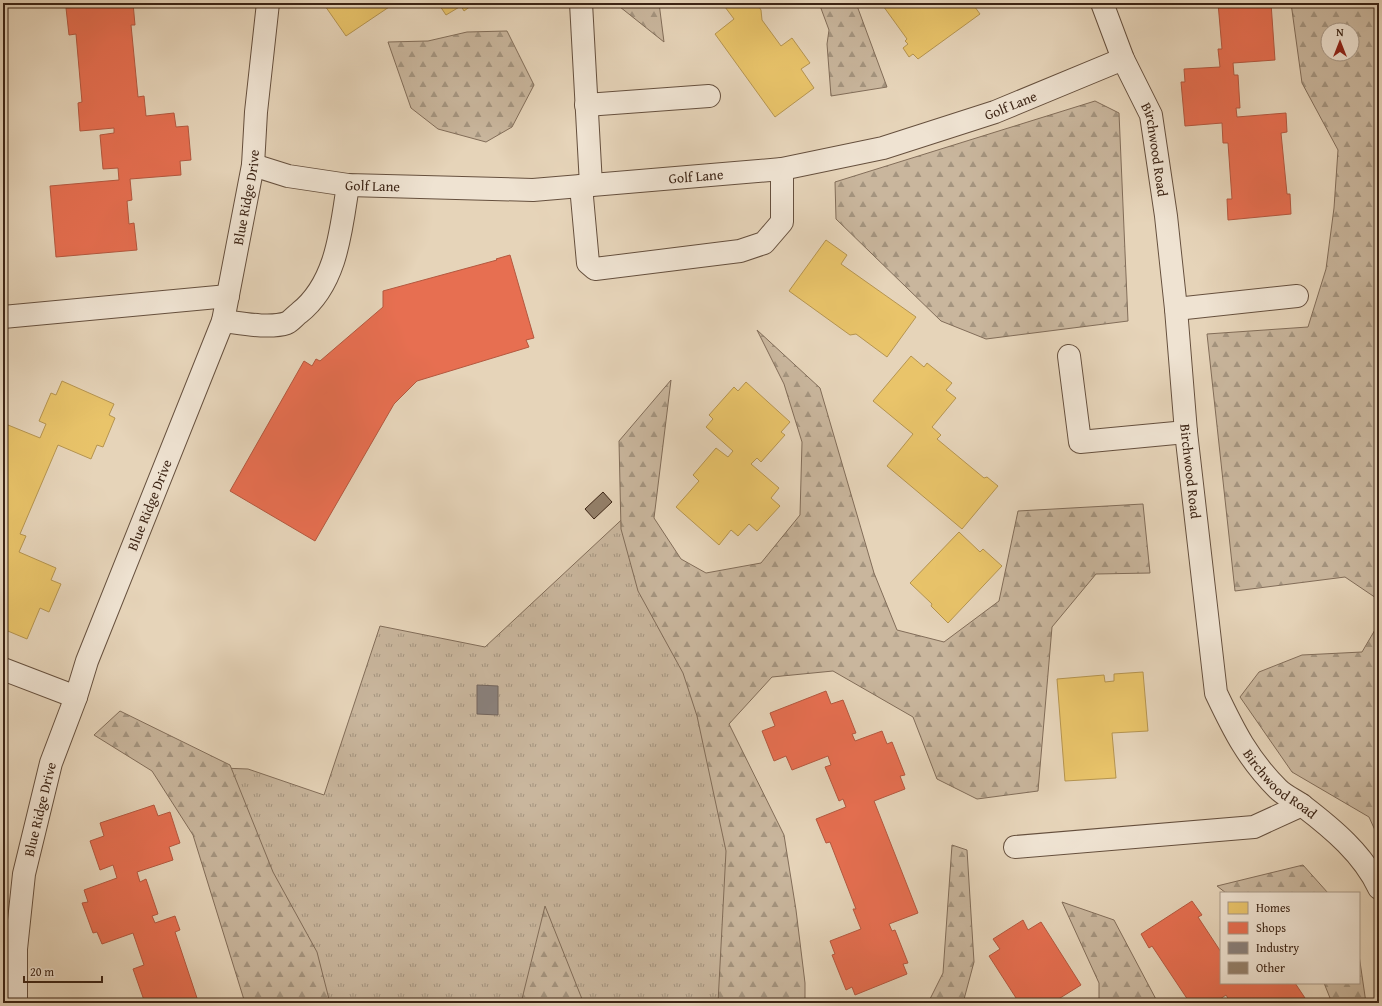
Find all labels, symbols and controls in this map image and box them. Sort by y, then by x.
north arrow [1320,22,1360,62]
text: N [1336,24,1344,40]
street label: Golf Lane [982,86,1040,125]
street label: Birchwood Road [1136,99,1173,198]
street label: Blue Ridge Drive [228,149,264,247]
street label: Golf Lane [668,164,725,189]
street label: Golf Lane [345,175,401,196]
street label: Birchwood Road [1175,423,1206,520]
street label: Blue Ridge Drive [122,456,177,554]
street label: Birchwood Road [1238,745,1322,824]
street label: Blue Ridge Drive [19,760,61,859]
legend [1220,892,1360,984]
text: Homes [1256,899,1291,916]
text: Shops [1256,919,1286,936]
text: Industry [1256,939,1299,956]
scale bar [24,958,102,984]
text: Other [1256,959,1285,976]
text: 20 m [30,963,54,980]

